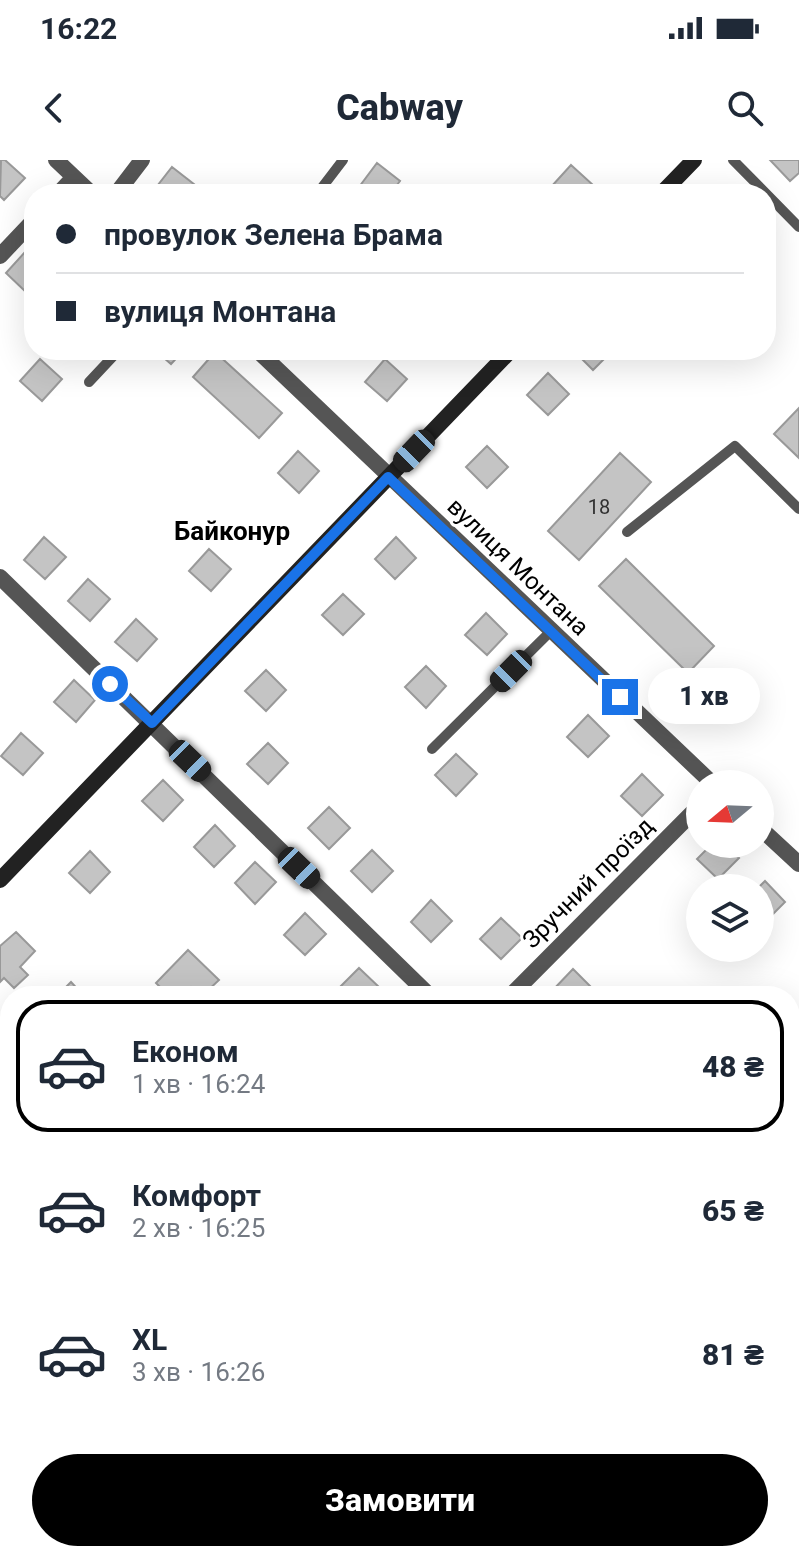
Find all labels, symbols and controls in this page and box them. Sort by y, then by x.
text: 16:22 [40,11,117,46]
icon: back [32,86,76,130]
icon: search [723,86,767,130]
text: Cabway [336,87,463,129]
text: провулок Зелена Брама [104,217,443,252]
text: вулиця Монтана [104,294,336,329]
car [389,425,439,477]
street label: вулиця Монтана [442,493,594,641]
house number: 18 [588,495,610,519]
district label: Байконур [174,516,290,546]
car [486,646,536,696]
route start [92,666,128,702]
callout: 1 хв [648,669,760,725]
route end [602,679,638,715]
text: 1 хв [679,681,729,711]
car [164,736,216,786]
north arrow [686,770,774,858]
map controls [686,770,774,962]
street label: Зручний проїзд [517,812,659,954]
car [273,843,325,893]
button: layers [686,874,774,962]
icon: car [36,1030,108,1102]
text: Економ [132,1034,239,1069]
text: 48 ₴ [702,1049,764,1084]
text: 1 хв · 16:24 [132,1069,265,1099]
icon: car [36,1174,108,1246]
text: Комфорт [132,1178,261,1213]
text: 65 ₴ [702,1193,764,1228]
text: 2 хв · 16:25 [132,1213,265,1243]
icon: car [36,1318,108,1390]
text: XL [132,1322,167,1357]
text: 81 ₴ [702,1337,764,1372]
text: 3 хв · 16:26 [132,1357,265,1387]
button: Замовити [32,1454,768,1546]

